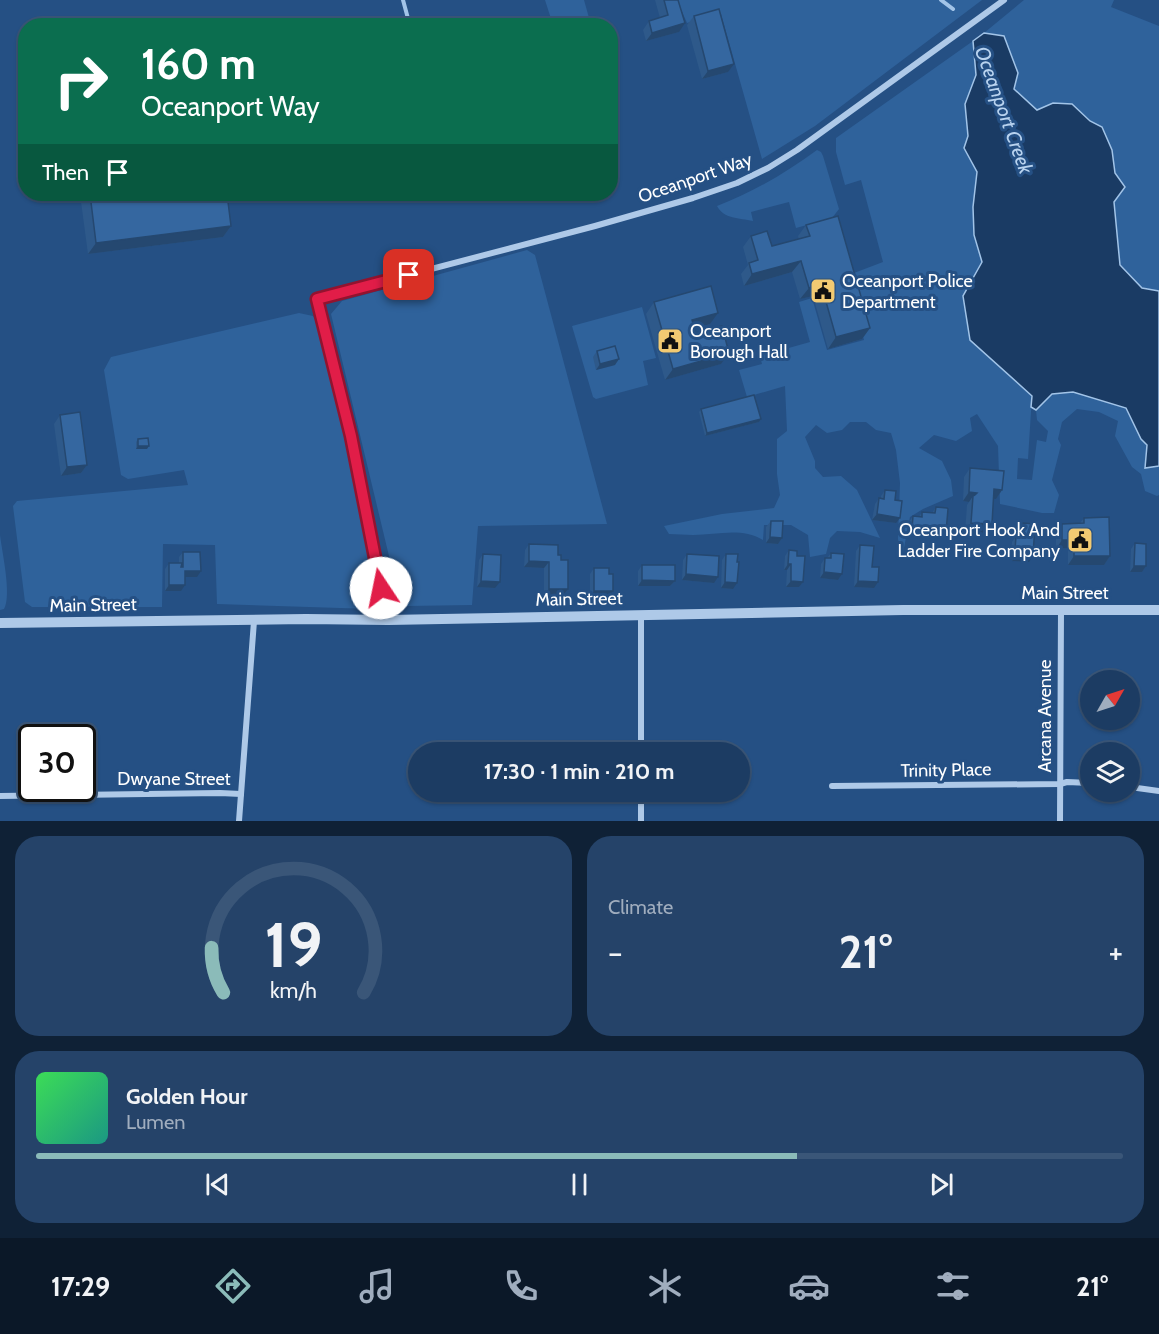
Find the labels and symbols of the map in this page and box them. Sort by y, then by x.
water label: Oceanport Creek [970,43,1039,178]
street label: Oceanport Way [635,148,755,208]
pin [383,249,434,300]
place label: Oceanport Police Department [842,270,973,313]
public building icon: Oceanport Police Department [808,276,838,306]
place label: Oceanport Borough Hall [690,320,789,363]
public building icon: Oceanport Borough Hall [655,326,685,356]
place label: Oceanport Hook And Ladder Fire Company [897,519,1060,562]
public building icon: Oceanport Hook And Ladder Fire Company [1065,525,1095,555]
position arrow [349,556,413,620]
street label: Main Street [1021,582,1109,604]
street label: Main Street [535,587,623,611]
street label: Main Street [49,593,137,617]
street label: Arcana Avenue [1034,659,1056,773]
north arrow [1080,670,1140,730]
speed limit sign: 30 [18,724,96,802]
street label: Trinity Place [900,758,992,782]
street label: Dwyane Street [117,768,231,790]

